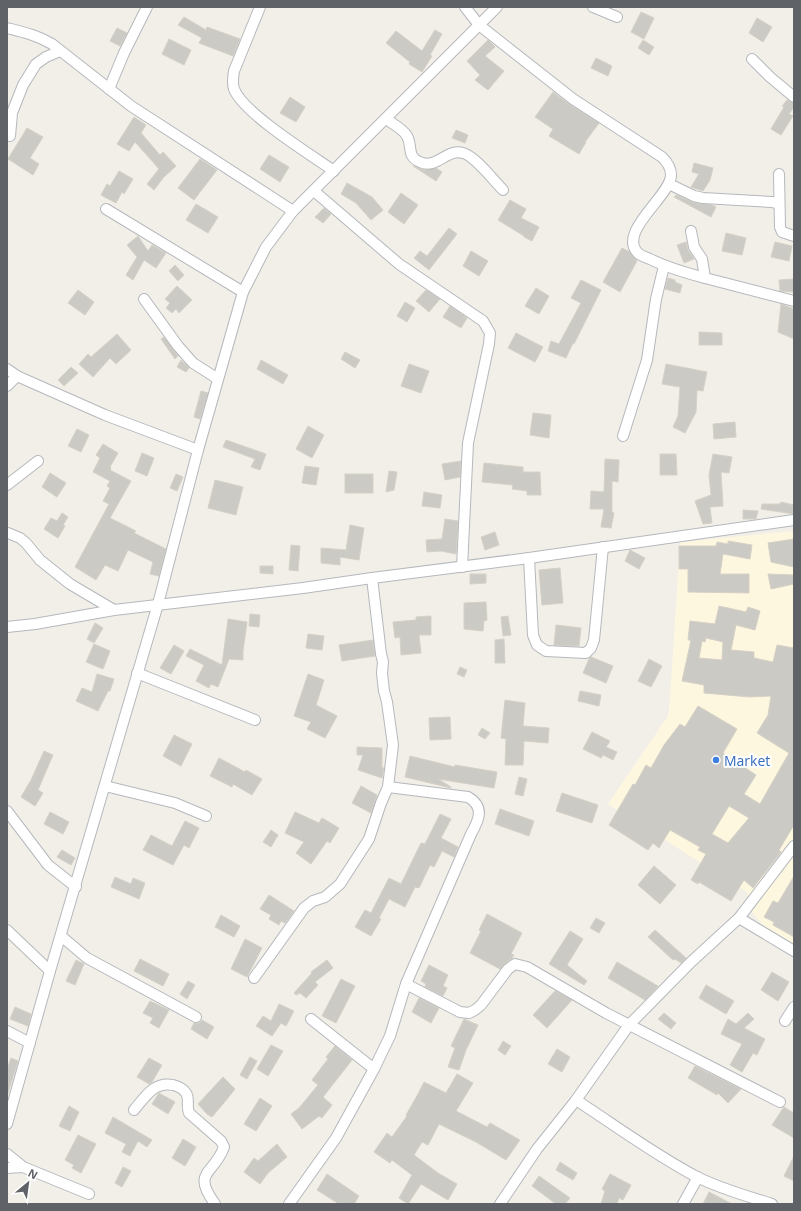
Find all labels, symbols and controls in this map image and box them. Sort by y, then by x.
place label: Market [724,751,770,770]
marker: Market [711,755,721,765]
north arrow [8,1163,48,1203]
text: N [26,1165,41,1183]

